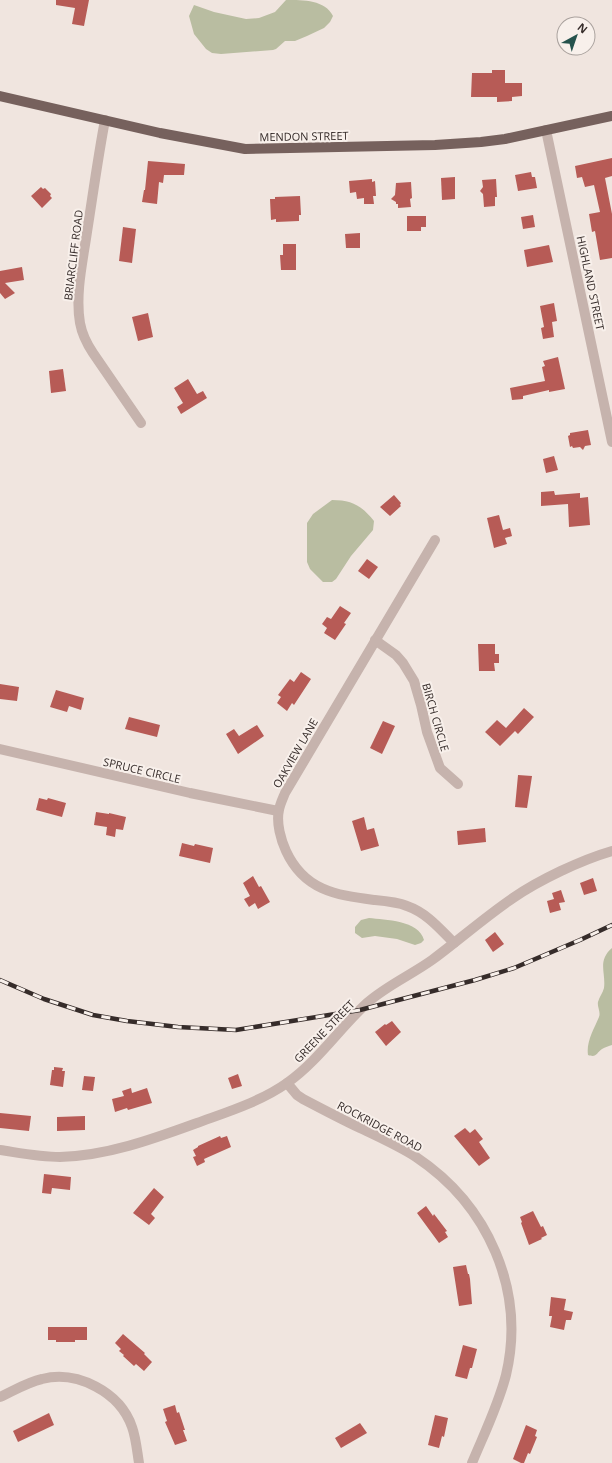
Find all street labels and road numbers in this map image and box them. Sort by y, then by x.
street label: MENDON STREET [259,128,349,144]
street label: BRIARCLIFF ROAD [60,209,86,301]
street label: HIGHLAND STREET [574,234,608,332]
street label: BIRCH CIRCLE [419,681,453,753]
street label: OAKVIEW LANE [269,715,321,791]
street label: SPRUCE CIRCLE [102,754,182,786]
street label: GREENE STREET [290,996,358,1066]
street label: ROCKRIDGE ROAD [335,1097,425,1155]

